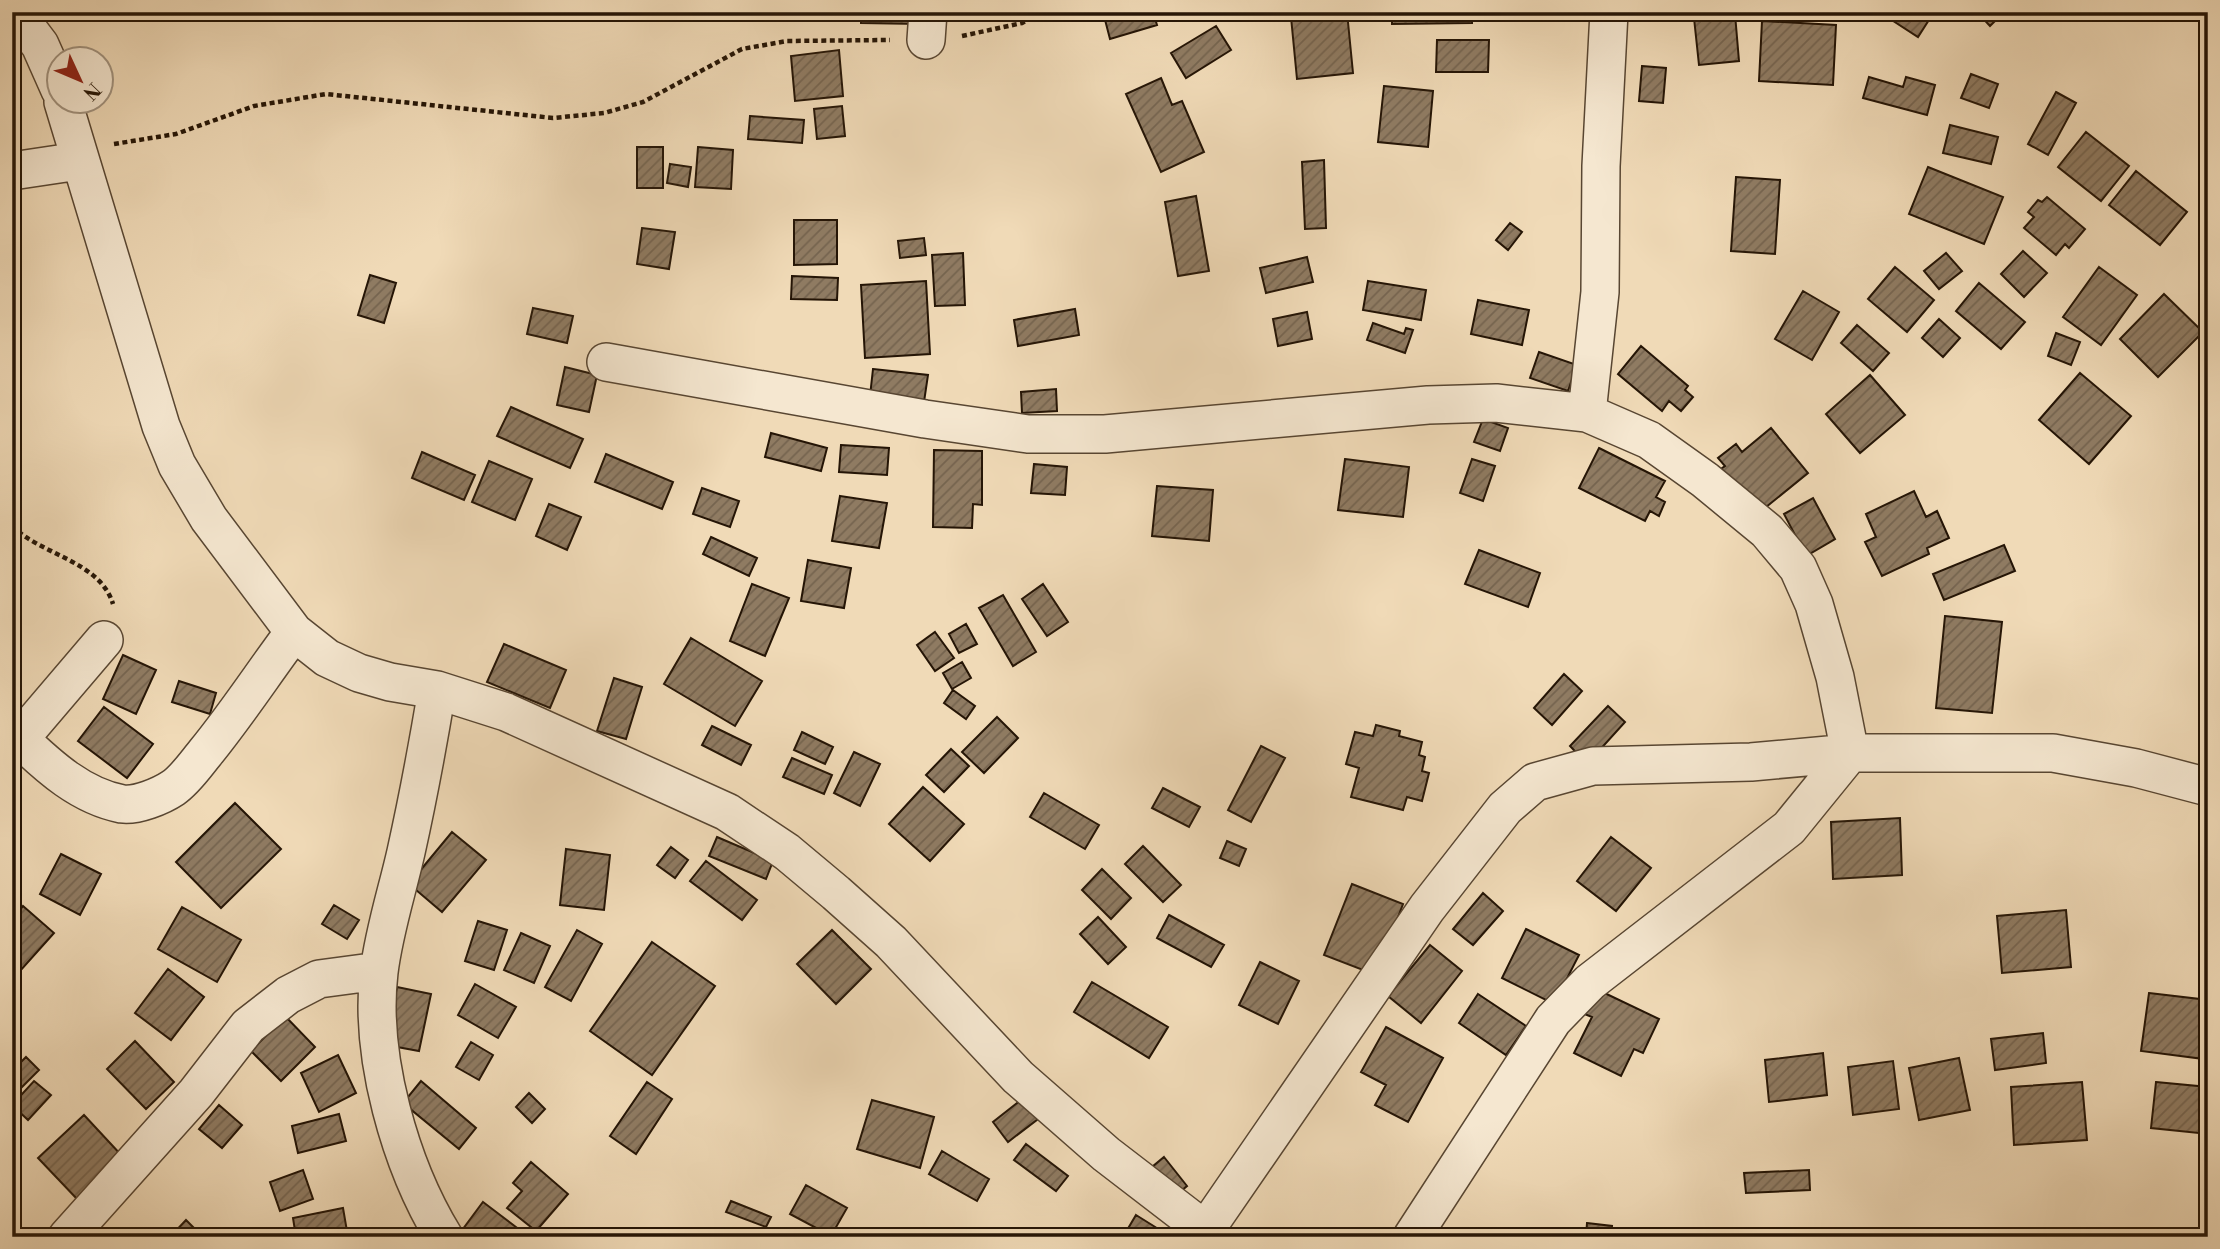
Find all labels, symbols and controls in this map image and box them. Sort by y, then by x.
north arrow [46,46,116,116]
text: N [78,77,105,105]

